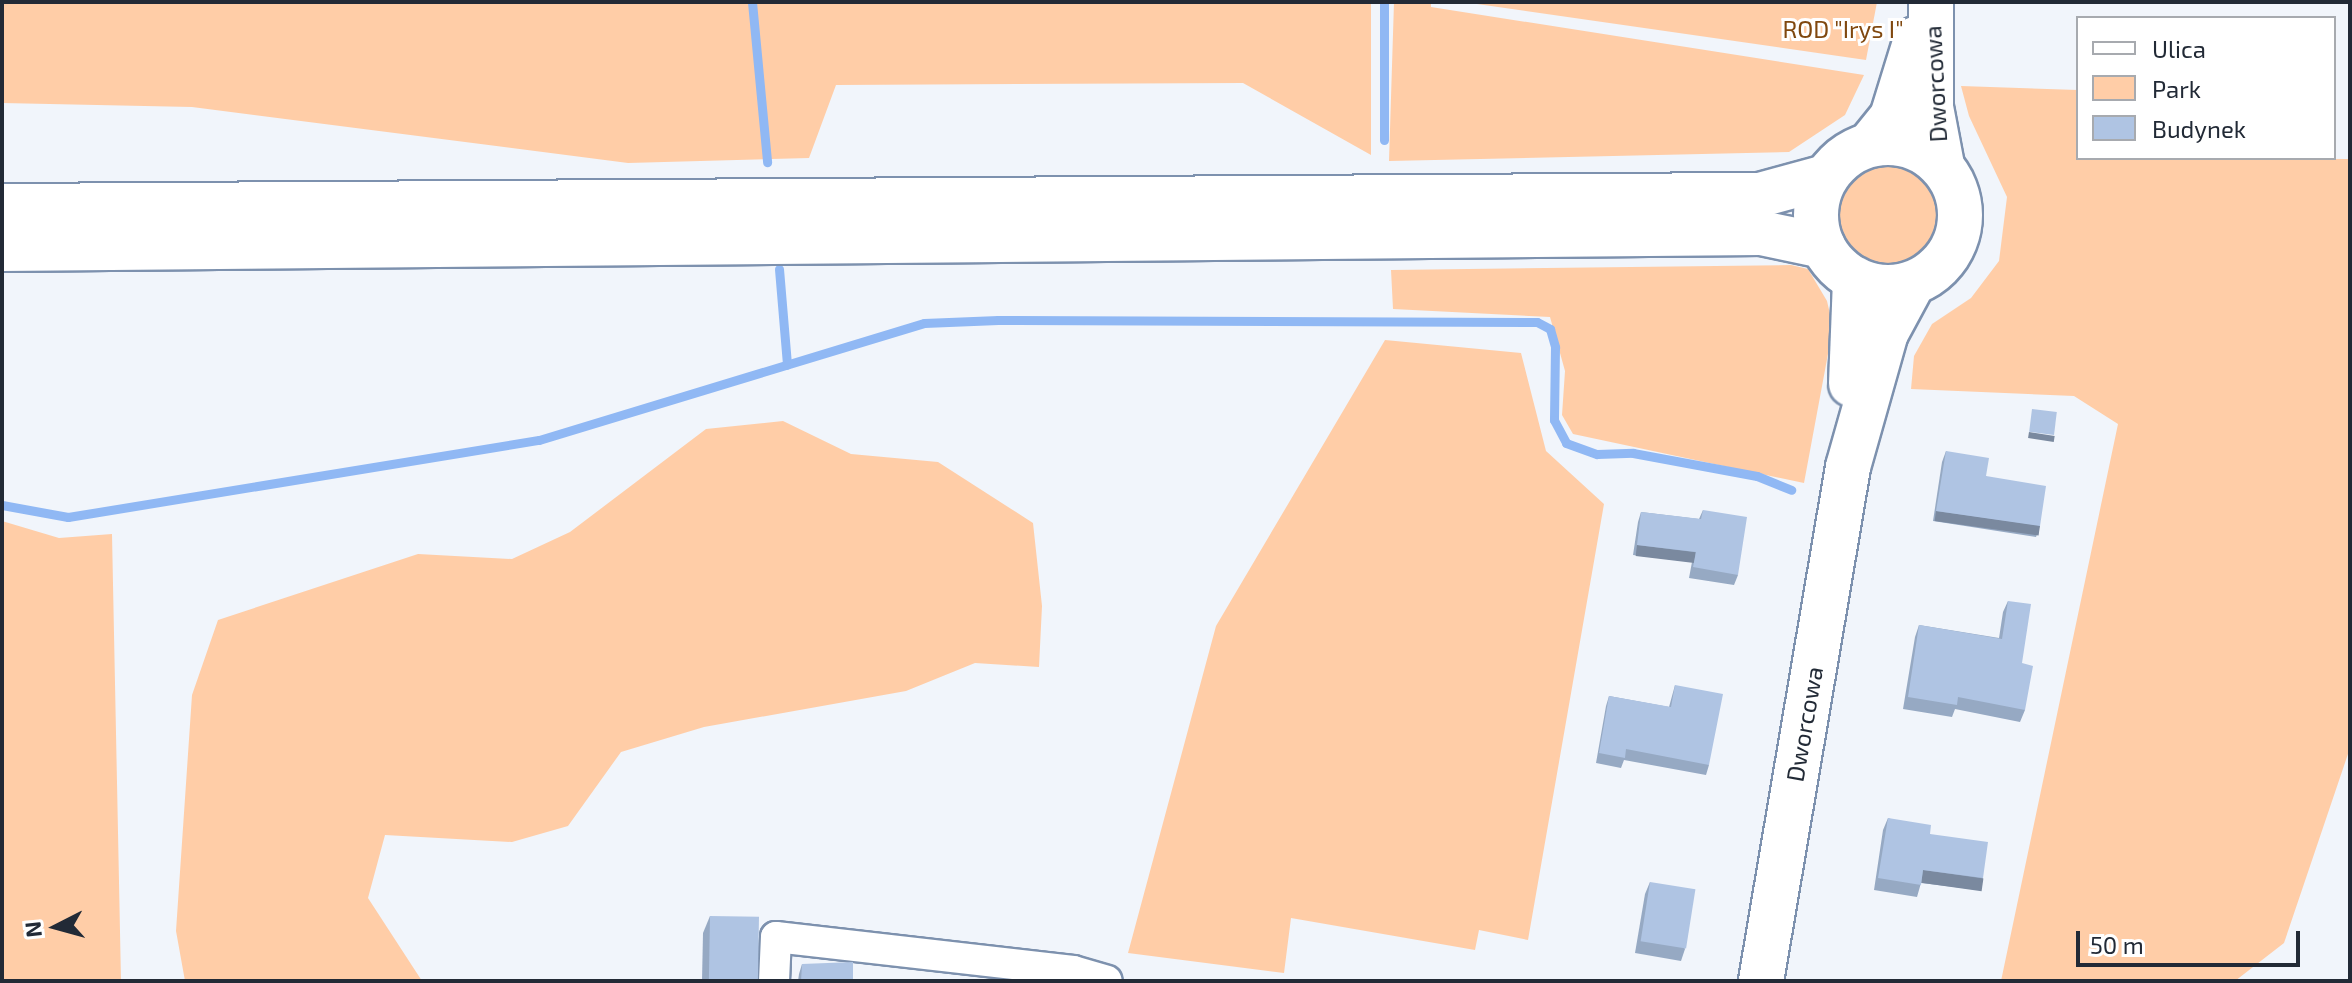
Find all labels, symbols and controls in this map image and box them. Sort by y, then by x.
park label: ROD "Irys I" [1782,15,1904,43]
legend [2076,16,2336,160]
street label: Dworcowa [1918,25,1952,143]
text: Ulica [2152,34,2206,63]
text: Park [2152,74,2201,103]
text: Budynek [2152,114,2246,143]
street label: Dworcowa [1780,664,1828,784]
north arrow [16,887,96,967]
scale bar [2080,915,2304,965]
text: N [18,920,46,939]
text: 50 m [2090,930,2144,959]

